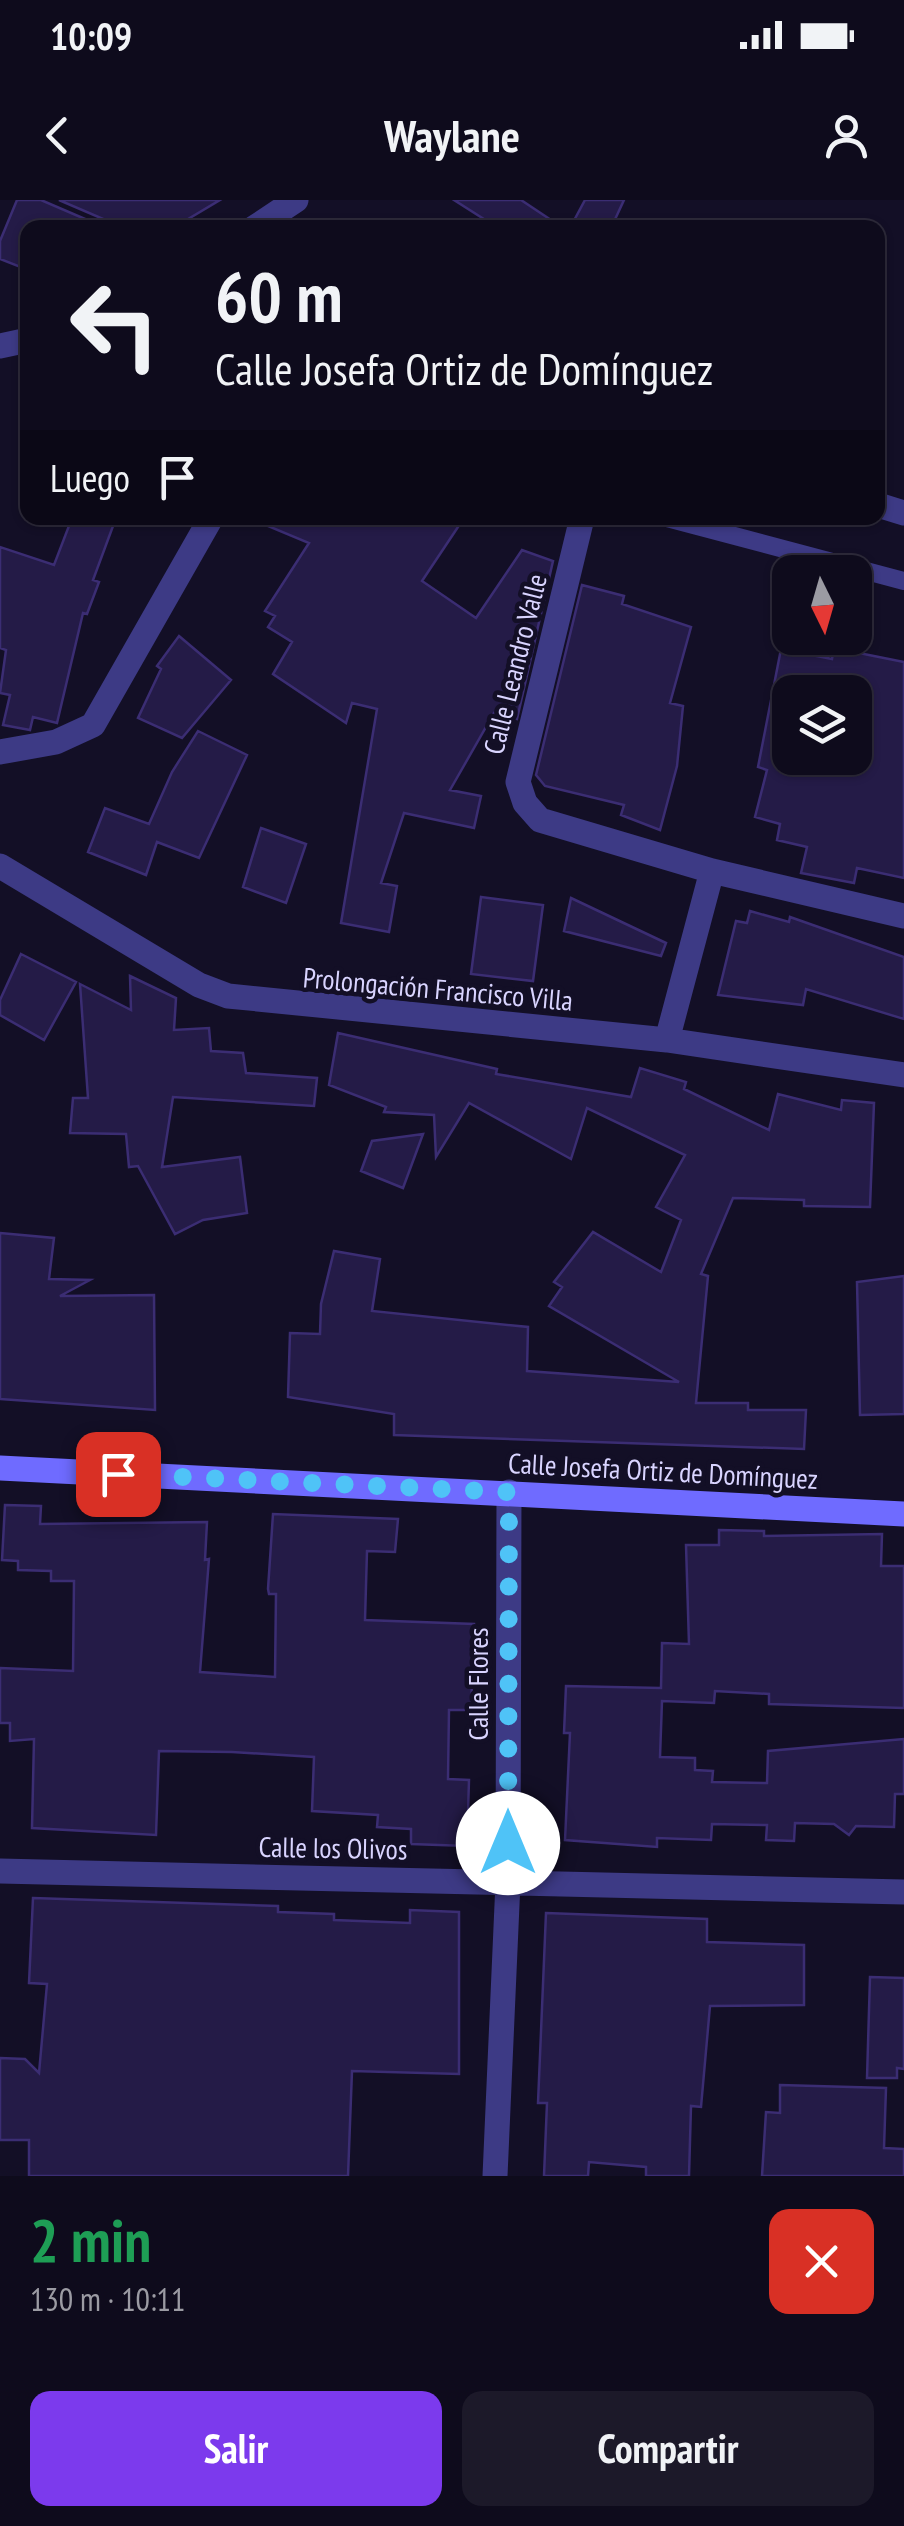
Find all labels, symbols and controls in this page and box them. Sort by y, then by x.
text: 10:09 [50,11,132,60]
text: Waylane [384,106,520,164]
icon: back [30,108,85,163]
icon: person [819,108,874,163]
text: 60 m [215,251,343,341]
icon: left [50,260,180,390]
text: Calle Josefa Ortiz de Domínguez [215,339,713,397]
icon: arrive [150,450,205,505]
text: Luego [50,453,130,502]
north arrow [772,555,872,655]
map controls [772,555,872,775]
street label: Calle Leandro Valle [474,570,555,758]
button: layers [772,675,872,775]
street label: Prolongación Francisco Villa [302,958,574,1019]
pin [76,1432,161,1517]
street label: Calle Josefa Ortiz de Domínguez [507,1444,819,1497]
icon: arrive [91,1447,146,1502]
street label: Calle Flores [459,1627,496,1741]
position arrow [456,1791,560,1895]
street label: Calle los Olivos [258,1828,408,1867]
text: 2 min [30,2201,151,2279]
button: close [769,2209,874,2314]
text: 130 m · 10:11 [30,2278,185,2320]
button: Salir [30,2391,442,2506]
button: Compartir [462,2391,874,2506]

